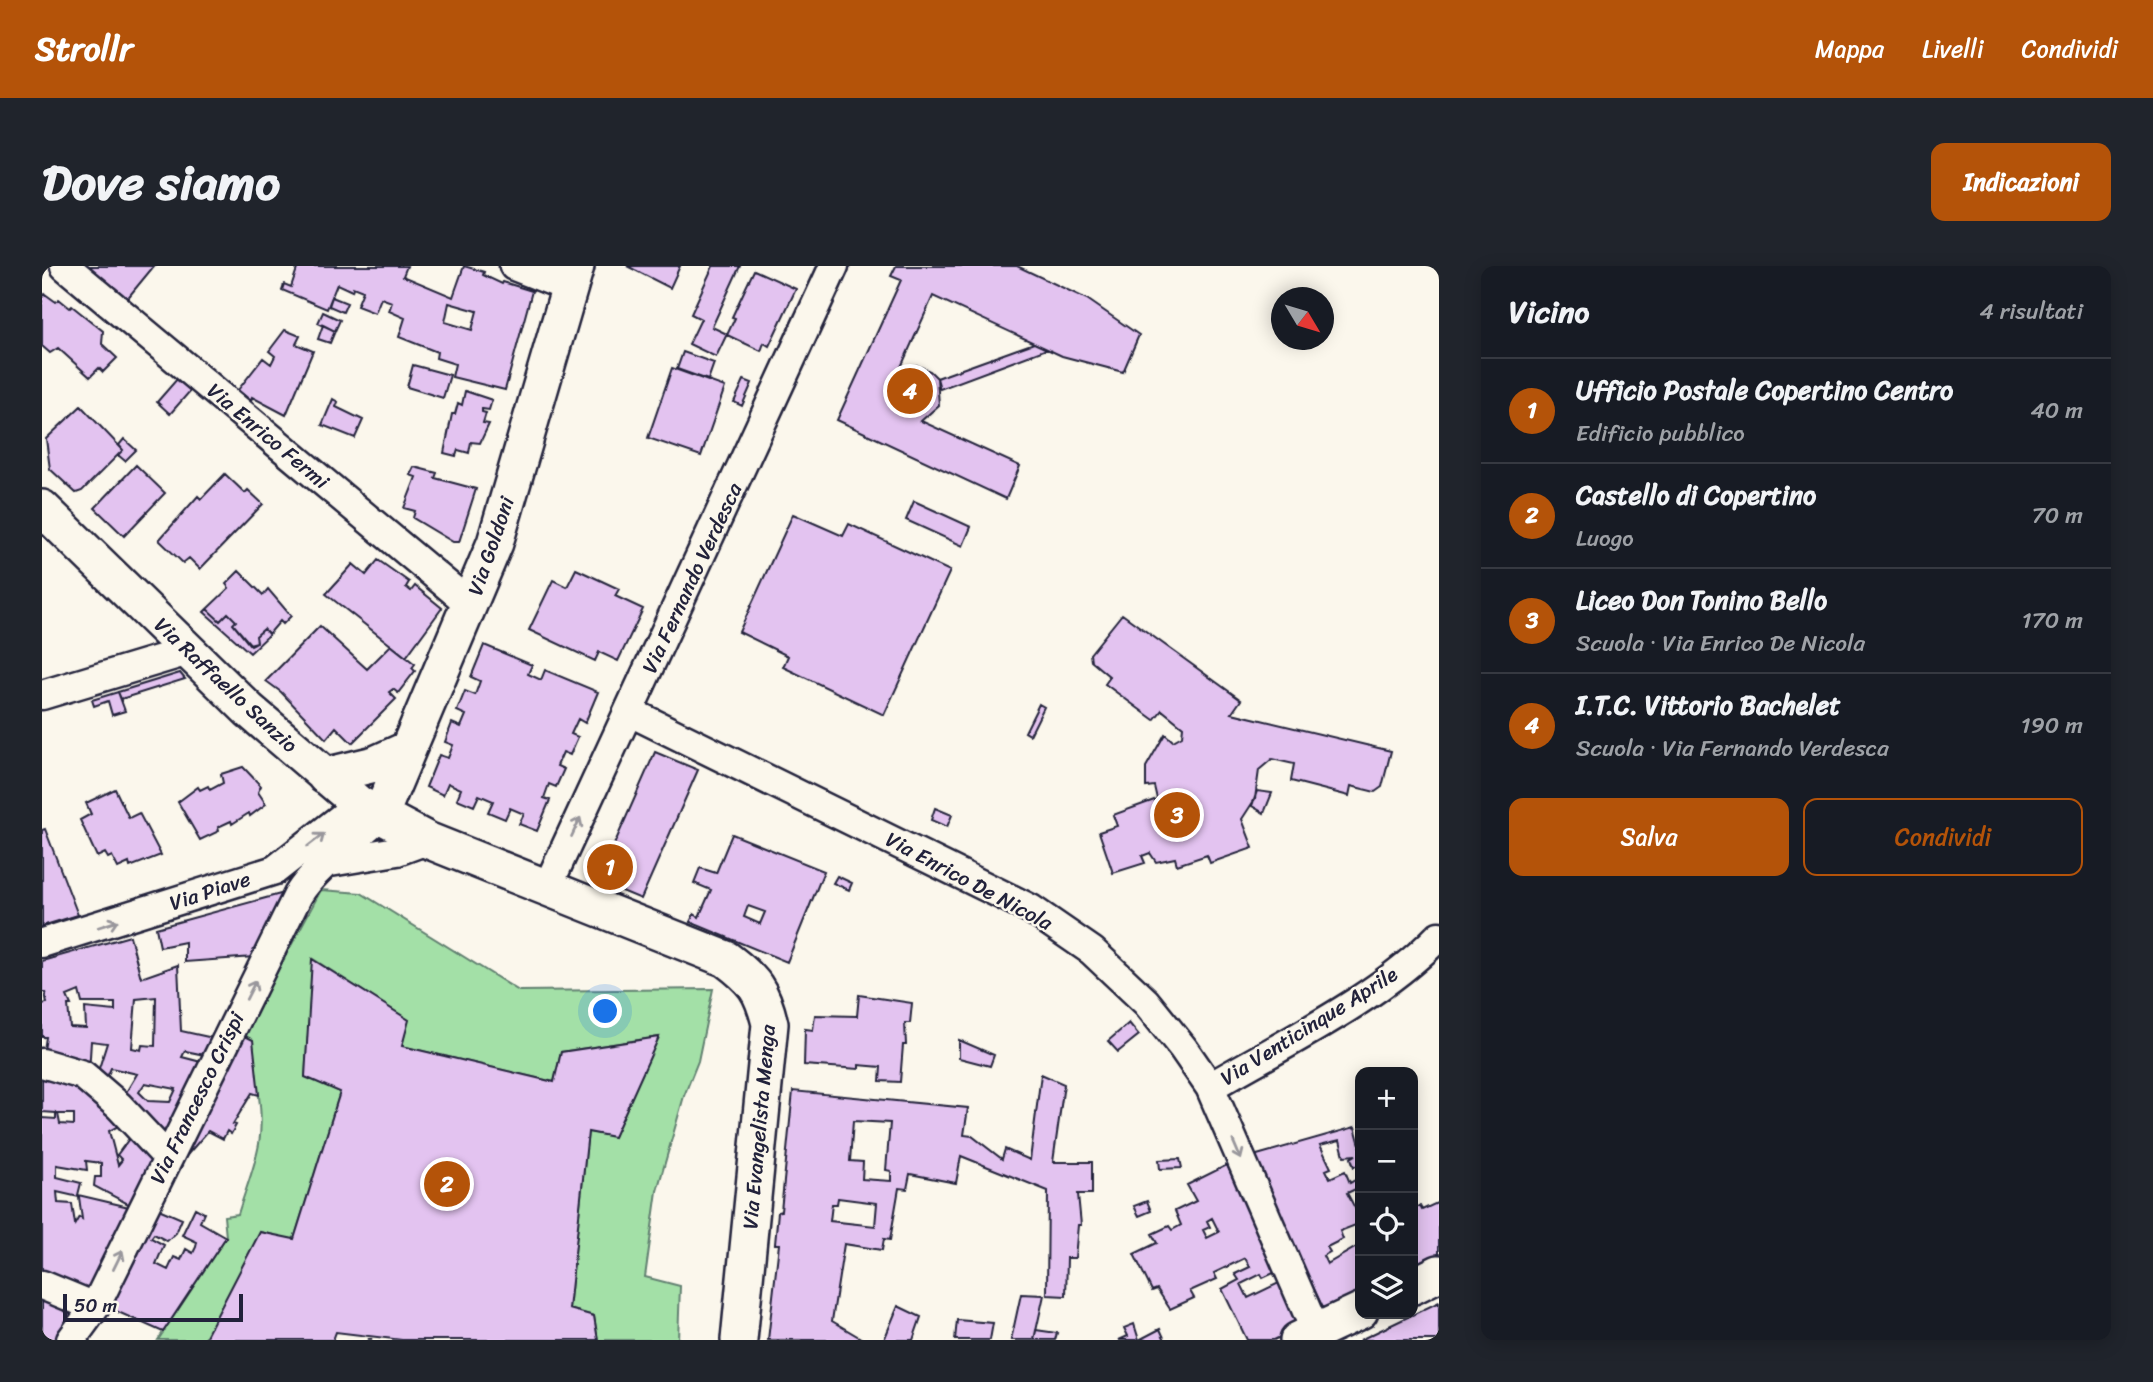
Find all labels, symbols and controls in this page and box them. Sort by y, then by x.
text: Strollr [35,20,133,78]
text: Mappa [1815,28,1884,70]
text: Livelli [1922,28,1984,70]
text: Condividi [2022,28,2118,70]
text: Dove siamo [42,139,280,226]
button: Indicazioni [1931,143,2111,221]
text: Vicino [1509,285,1589,339]
north arrow [1271,287,1334,350]
text: 4 risultati [1979,291,2083,332]
pin: 4 [887,365,933,417]
text: Ufficio Postale Copertino Centro [1576,367,1953,413]
street label: Via Enrico Fermi [198,373,339,500]
text: 1 [1527,390,1537,431]
text: 40 m [2030,390,2083,431]
text: Edificio pubblico [1576,413,1745,454]
text: Castello di Copertino [1576,472,1816,518]
street label: Via Fernando Verdesca [631,476,753,680]
street label: Via Goldoni [456,490,526,601]
text: 2 [1525,495,1539,536]
text: 70 m [2032,495,2083,536]
text: Luogo [1576,518,1634,559]
text: Liceo Don Tonino Bello [1576,577,1827,623]
text: 3 [1526,600,1538,641]
text: 170 m [2022,600,2083,641]
street label: Via Raffaello Sanzio [145,607,307,763]
text: Scuola · Via Enrico De Nicola [1576,623,1865,664]
text: I.T.C. Vittorio Bachelet [1576,682,1841,728]
text: 4 [1525,705,1539,746]
text: 190 m [2021,705,2083,746]
text: Scuola · Via Fernando Verdesca [1576,728,1889,769]
pin: 3 [1154,789,1200,841]
button: Salva [1509,798,1789,876]
button: Condividi [1803,798,2083,876]
one-way arrow [570,816,583,838]
street label: Via Enrico De Nicola [878,821,1060,941]
one-way arrow [307,832,325,847]
pin: 1 [587,841,633,893]
street label: Via Piave [164,860,256,922]
one-way arrow [96,917,118,929]
street label: Via Venticinque Aprile [1212,956,1406,1096]
one-way arrow [244,980,258,1001]
your location [588,994,622,1028]
street label: Via Francesco Crispi [139,1004,256,1191]
street label: Via Evangelista Menga [731,1023,787,1231]
map controls [1355,1067,1418,1319]
button: + [1355,1067,1418,1130]
button: − [1355,1130,1418,1193]
one-way arrow [1231,1139,1244,1160]
pin: 2 [424,1158,470,1210]
button: locate [1355,1193,1418,1256]
one-way arrow [111,1250,125,1271]
button: layers [1355,1256,1418,1319]
text: 50 m [74,1289,117,1322]
scale bar [63,1291,243,1323]

